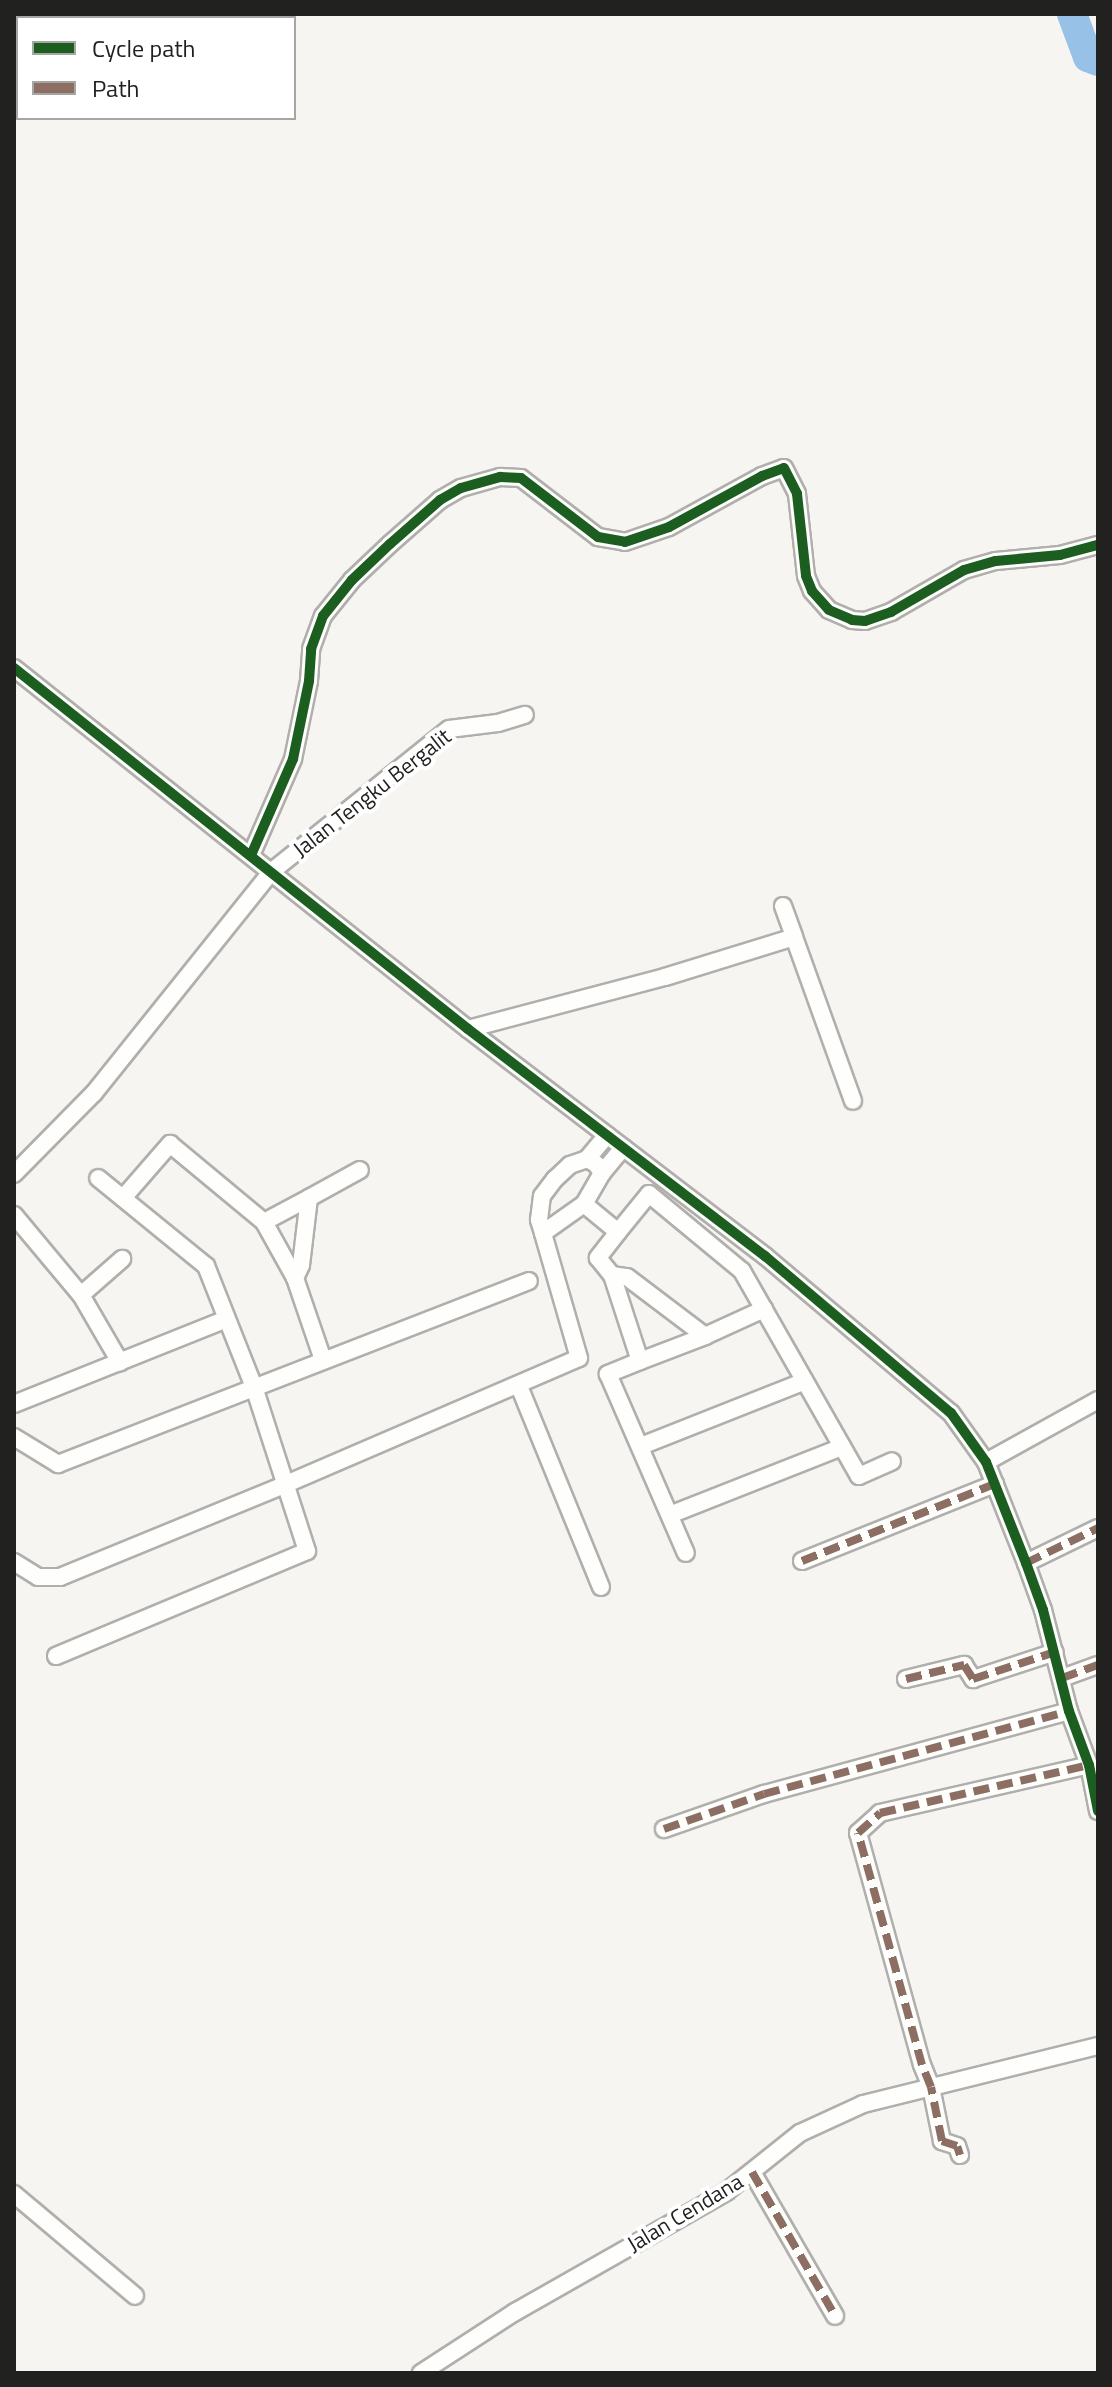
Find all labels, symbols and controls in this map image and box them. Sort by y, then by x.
legend [16,16,296,120]
text: Cycle path [92,30,195,66]
text: Path [92,70,139,106]
street label: Jalan Tengku Bergalit [288,723,456,863]
street label: Jalan Cendana [622,2168,748,2258]

